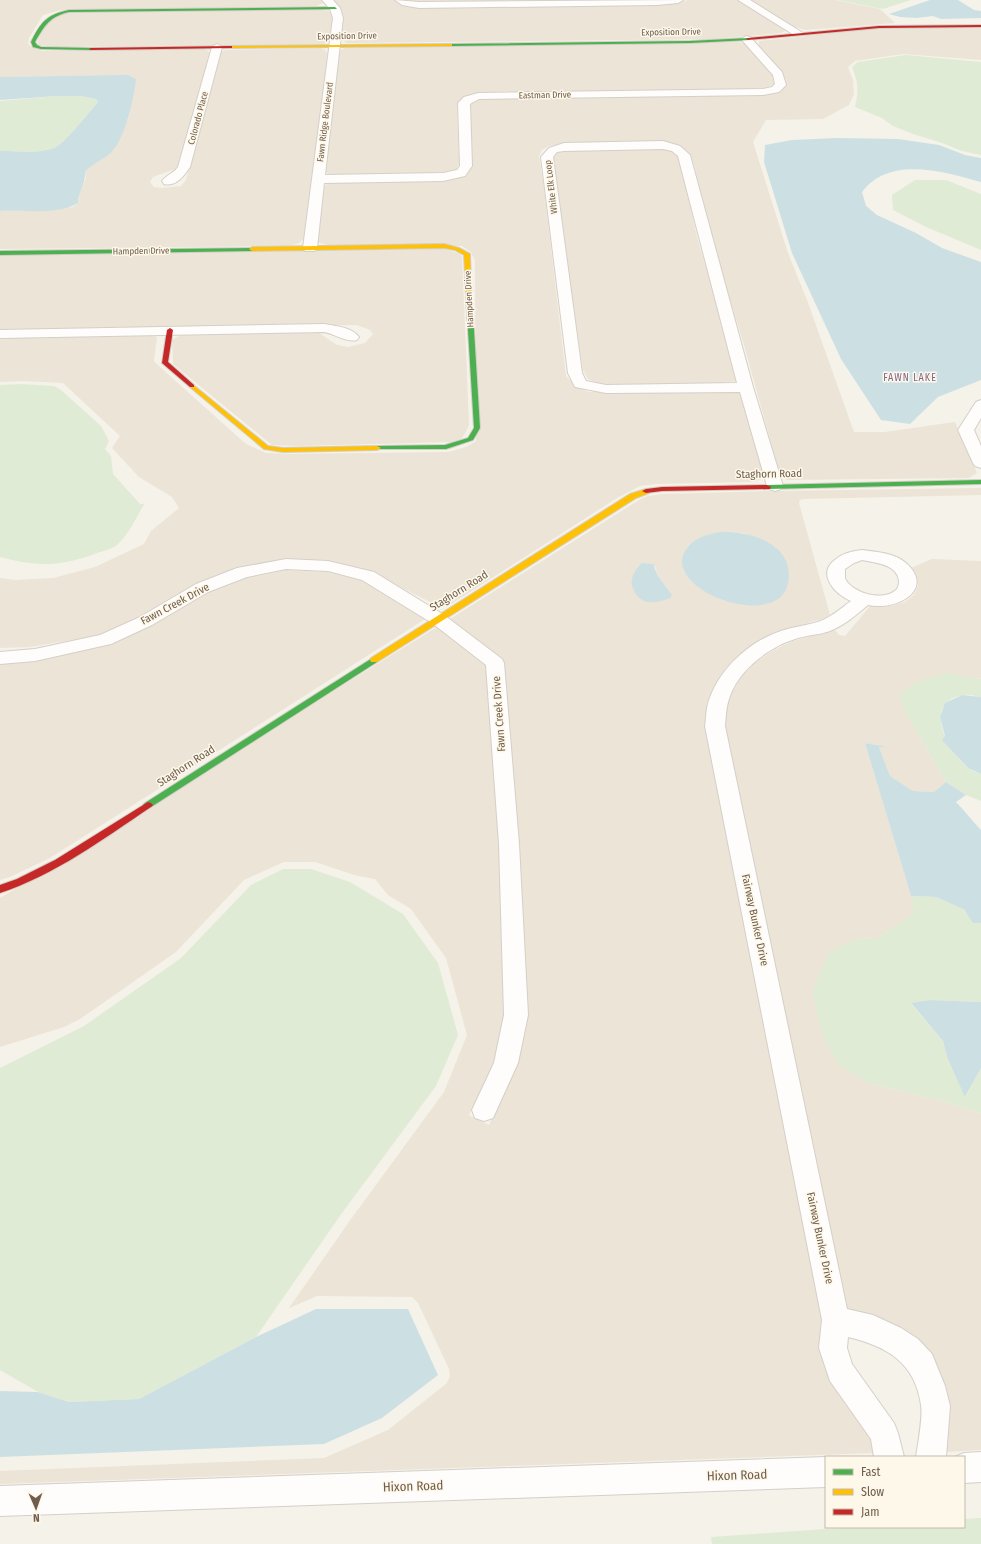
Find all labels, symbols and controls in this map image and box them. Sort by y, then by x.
street label: Exposition Drive [641,26,701,38]
street label: Exposition Drive [317,30,377,42]
street label: Fawn Ridge Boulevard [315,81,335,162]
street label: Colorado Place [186,90,210,146]
street label: Eastman Drive [519,90,572,100]
street label: White Elk Loop [543,159,559,214]
street label: Hampden Drive [113,245,170,256]
street label: Hampden Drive [462,270,475,328]
district label: FAWN LAKE [883,372,937,384]
street label: Staghorn Road [736,467,802,481]
street label: Staghorn Road [428,568,490,614]
street label: Fawn Creek Drive [138,580,212,628]
street label: Fawn Creek Drive [490,676,508,752]
street label: Staghorn Road [155,743,217,789]
street label: Fairway Bunker Drive [739,873,771,967]
street label: Fairway Bunker Drive [804,1191,836,1285]
legend [825,1456,965,1528]
text: Fast [861,1465,880,1479]
street label: Hixon Road [707,1466,767,1484]
street label: Hixon Road [383,1477,443,1495]
text: Slow [861,1485,884,1499]
north arrow [16,1488,56,1528]
text: Jam [861,1505,879,1519]
text: N [33,1511,40,1524]

